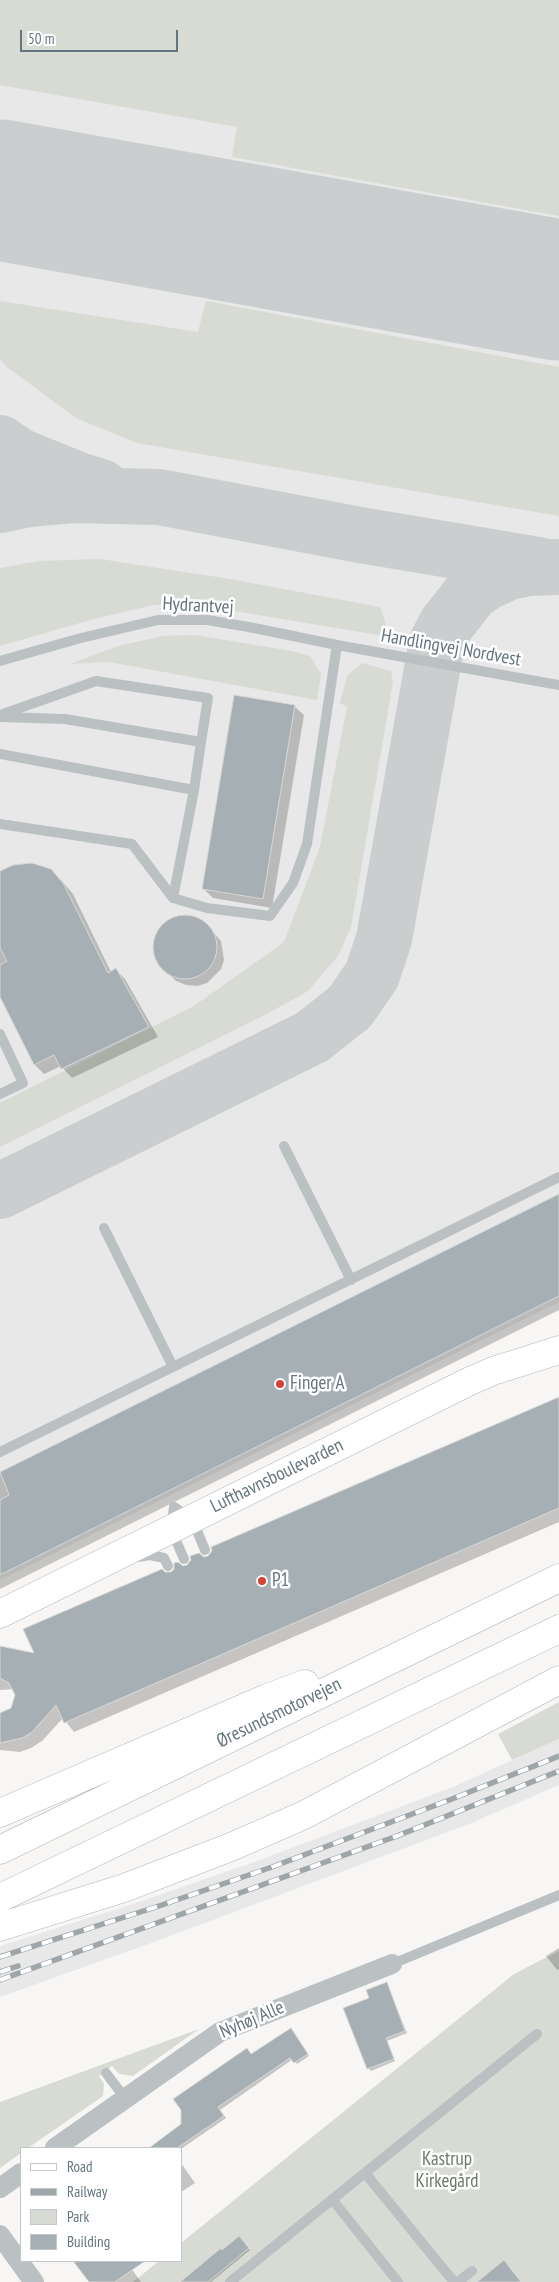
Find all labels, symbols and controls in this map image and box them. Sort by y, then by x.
scale bar [22,20,180,52]
text: 50 m [28,29,54,48]
street label: Hydrantvej [162,593,234,619]
street label: Handlingvej Nordvest [379,624,523,672]
place label: Finger A [290,1373,345,1395]
marker: Finger A [274,1378,286,1390]
street label: Lufthavnsboulevarden [207,1434,347,1518]
place label: P1 [272,1570,289,1592]
marker: P1 [256,1575,268,1587]
street label: Øresundsmotorvejen [213,1673,345,1753]
street label: Nyhøj Alle [216,1996,288,2044]
legend [20,2147,182,2262]
park label: Kastrup Kirkegård [416,2149,478,2193]
text: Road [67,2157,93,2176]
text: Railway [67,2182,107,2201]
text: Park [67,2207,89,2226]
text: Building [67,2232,110,2251]

